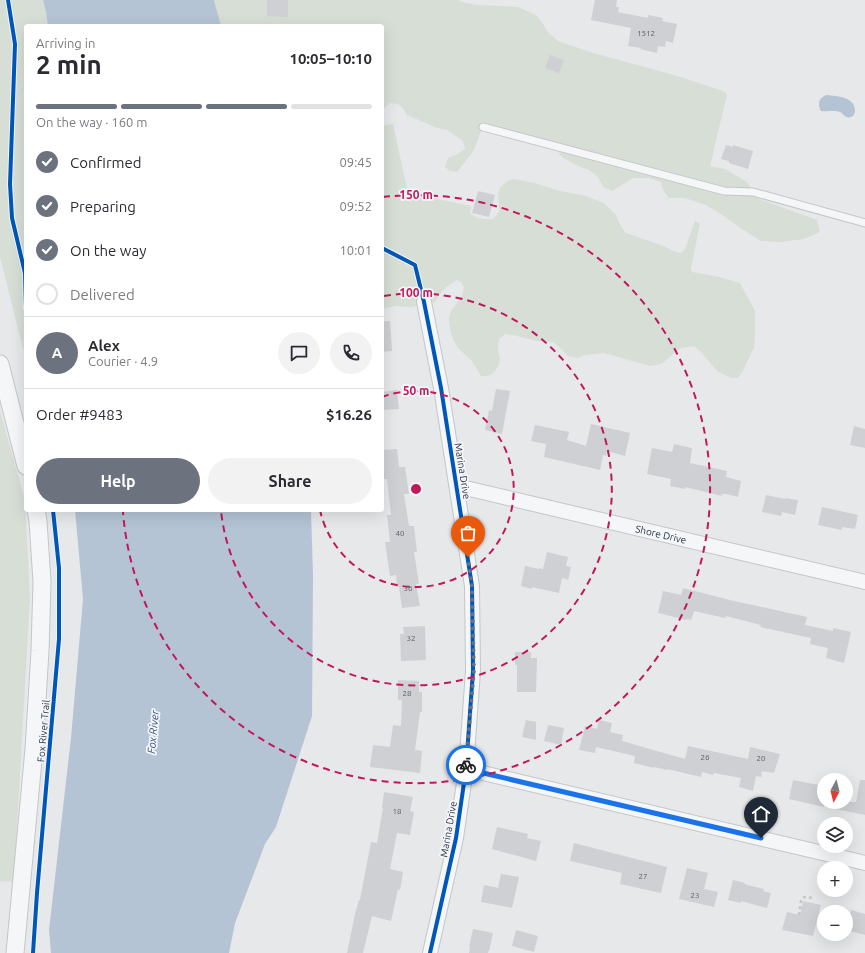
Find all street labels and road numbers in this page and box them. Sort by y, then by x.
street label: Marina Drive [453,442,472,500]
street label: Shore Drive [634,523,687,546]
street label: Fox River Trail [35,699,52,763]
street label: Marina Drive [438,800,459,858]

